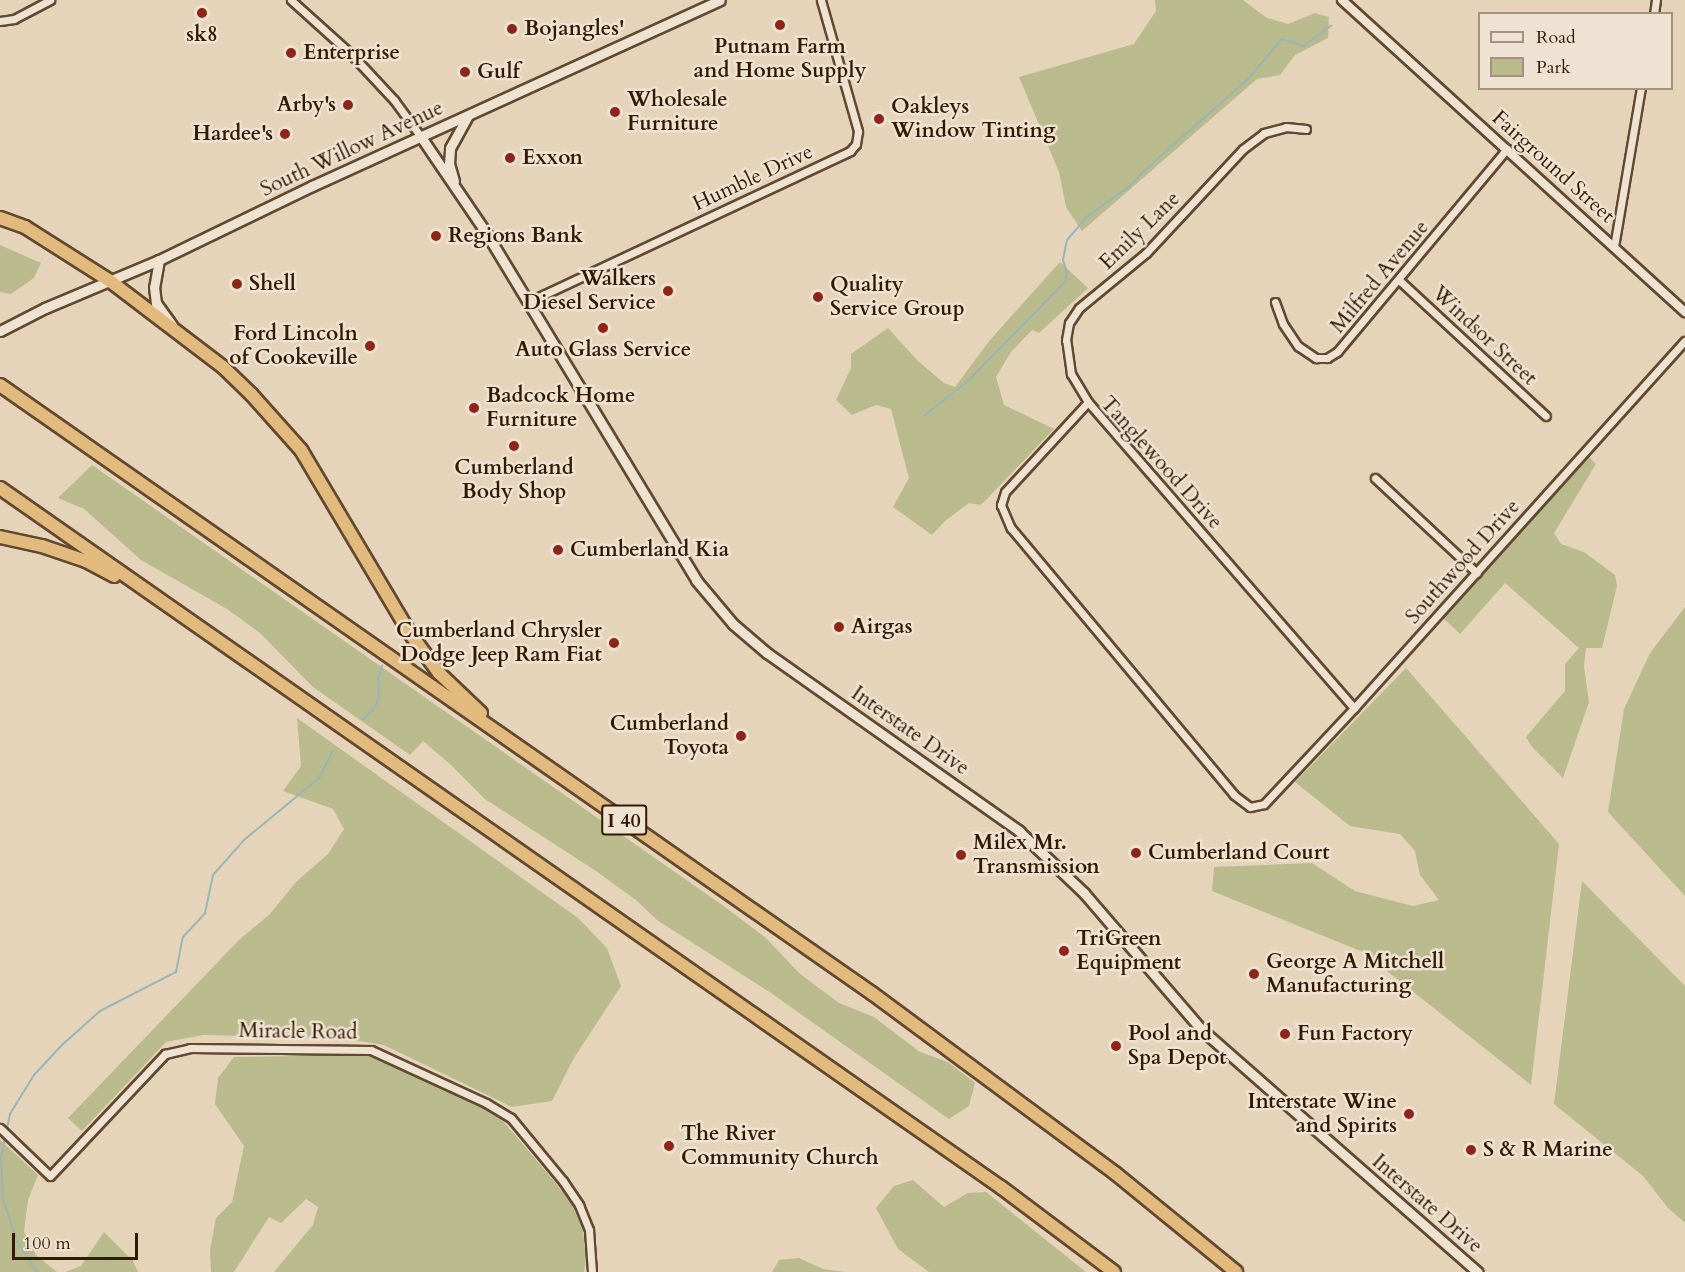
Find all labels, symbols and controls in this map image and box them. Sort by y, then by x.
marker: sk8 [195,6,209,20]
legend [1478,12,1673,90]
place label: Bojangles' [524,16,624,42]
marker: Putnam Farm and Home Supply [773,18,787,32]
place label: sk8 [186,22,218,48]
marker: Bojangles' [505,22,519,36]
text: Road [1536,25,1576,50]
place label: Putnam Farm and Home Supply [693,34,867,84]
place label: Enterprise [303,40,400,66]
marker: Enterprise [284,46,298,60]
text: Park [1536,55,1571,80]
place label: Gulf [477,59,520,85]
marker: Gulf [458,65,472,79]
place label: Wholesale Furniture [627,87,728,137]
place label: Arby's [277,92,336,118]
place label: Oakleys Window Tinting [891,94,1056,144]
street label: South Willow Avenue [257,96,447,202]
marker: Arby's [341,98,355,112]
marker: Wholesale Furniture [608,105,622,119]
street label: Fairground Street [1487,105,1619,229]
marker: Oakleys Window Tinting [872,112,886,126]
place label: Hardee's [192,121,273,147]
marker: Hardee's [278,127,292,141]
street label: Humble Drive [689,139,817,217]
place label: Exxon [522,145,583,171]
marker: Exxon [503,151,517,165]
street label: Emily Lane [1095,187,1185,275]
street label: Milfred Avenue [1326,215,1434,339]
place label: Regions Bank [448,223,583,249]
marker: Regions Bank [429,229,443,243]
place label: Walkers Diesel Service [523,266,656,316]
place label: Shell [249,271,296,297]
place label: Quality Service Group [830,272,965,322]
marker: Shell [230,277,244,291]
street label: Windsor Street [1426,281,1542,391]
marker: Walkers Diesel Service [661,284,675,298]
marker: Quality Service Group [811,290,825,304]
place label: Ford Lincoln of Cookeville [229,321,358,371]
marker: Auto Glass Service [596,321,610,335]
place label: Auto Glass Service [515,337,691,363]
marker: Ford Lincoln of Cookeville [363,339,377,353]
place label: Badcock Home Furniture [486,383,635,433]
street label: Tanglewood Drive [1095,391,1227,535]
marker: Badcock Home Furniture [467,401,481,415]
marker: Cumberland Body Shop [507,439,521,453]
place label: Cumberland Body Shop [454,455,574,505]
street label: Southwood Drive [1401,495,1525,629]
place label: Cumberland Kia [570,537,729,563]
marker: Cumberland Kia [551,543,565,557]
place label: Airgas [851,614,912,640]
place label: Cumberland Chrysler Dodge Jeep Ram Fiat [396,618,602,668]
marker: Airgas [832,620,846,634]
marker: Cumberland Chrysler Dodge Jeep Ram Fiat [607,636,621,650]
street label: Interstate Drive [846,681,974,781]
place label: Cumberland Toyota [610,711,729,761]
marker: Cumberland Toyota [734,729,748,743]
road number: I 40 [600,803,648,837]
place label: Milex Mr. Transmission [973,830,1100,880]
place label: Cumberland Court [1148,840,1330,866]
marker: Cumberland Court [1129,846,1143,860]
marker: Milex Mr. Transmission [954,848,968,862]
place label: TriGreen Equipment [1076,926,1181,976]
marker: TriGreen Equipment [1057,944,1071,958]
place label: George A Mitchell Manufacturing [1266,949,1444,999]
marker: George A Mitchell Manufacturing [1247,967,1261,981]
street label: Miracle Road [238,1018,358,1046]
place label: Pool and Spa Depot [1128,1021,1227,1071]
place label: Fun Factory [1297,1021,1413,1047]
marker: Fun Factory [1278,1027,1292,1041]
marker: Pool and Spa Depot [1109,1039,1123,1053]
place label: Interstate Wine and Spirits [1247,1089,1397,1139]
marker: Interstate Wine and Spirits [1402,1107,1416,1121]
place label: The River Community Church [681,1121,879,1171]
place label: S & R Marine [1483,1137,1613,1163]
marker: The River Community Church [662,1139,676,1153]
marker: S & R Marine [1464,1143,1478,1157]
street label: Interstate Drive [1367,1149,1487,1259]
scale bar [15,1221,141,1259]
text: 100 m [23,1231,71,1256]

